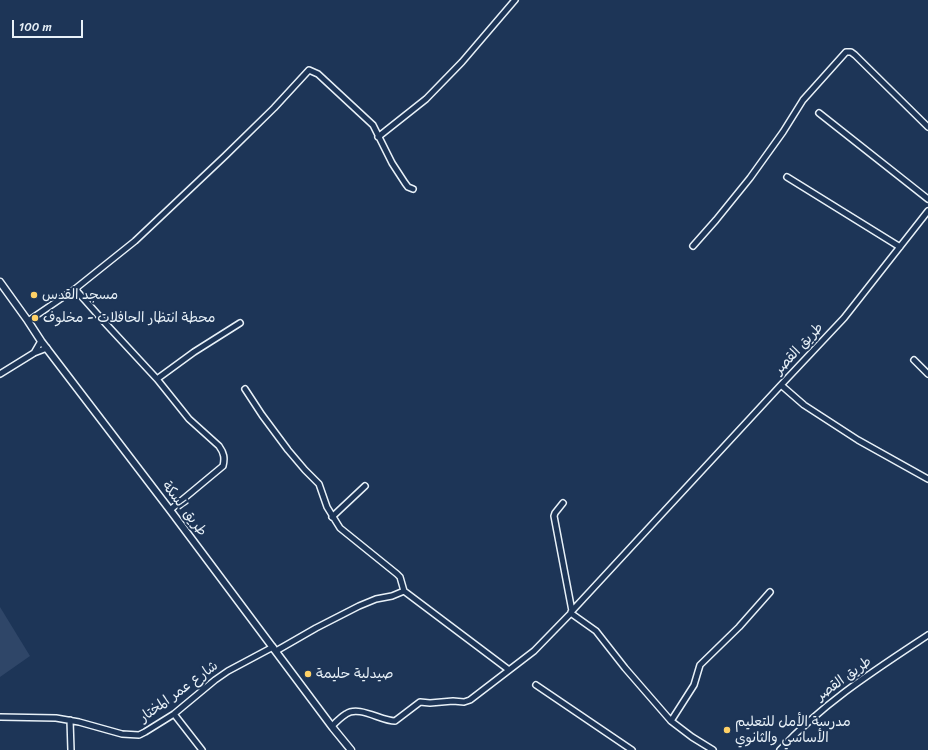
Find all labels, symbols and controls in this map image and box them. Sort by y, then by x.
scale bar [14,12,85,38]
text: 100 m [19,16,52,38]
place label: مسجد القدس [42,287,118,303]
marker: مسجد القدس [29,290,39,300]
place label: محطة انتظار الحافلات - مخلوف [43,310,215,326]
marker: محطة انتظار الحافلات - مخلوف [30,313,40,323]
street label: طريق القصر [771,320,827,378]
street label: طريق السكة [158,478,210,540]
street label: طريق القصر [813,653,875,705]
street label: شارع عمر المختار [136,658,222,726]
place label: صيدلية حليمة [316,666,393,682]
marker: صيدلية حليمة [303,669,313,679]
place label: مدرسة الأمل للتعليم الأساسي والثانوي [735,714,851,746]
marker: مدرسة الأمل للتعليم الأساسي والثانوي [722,725,732,735]

